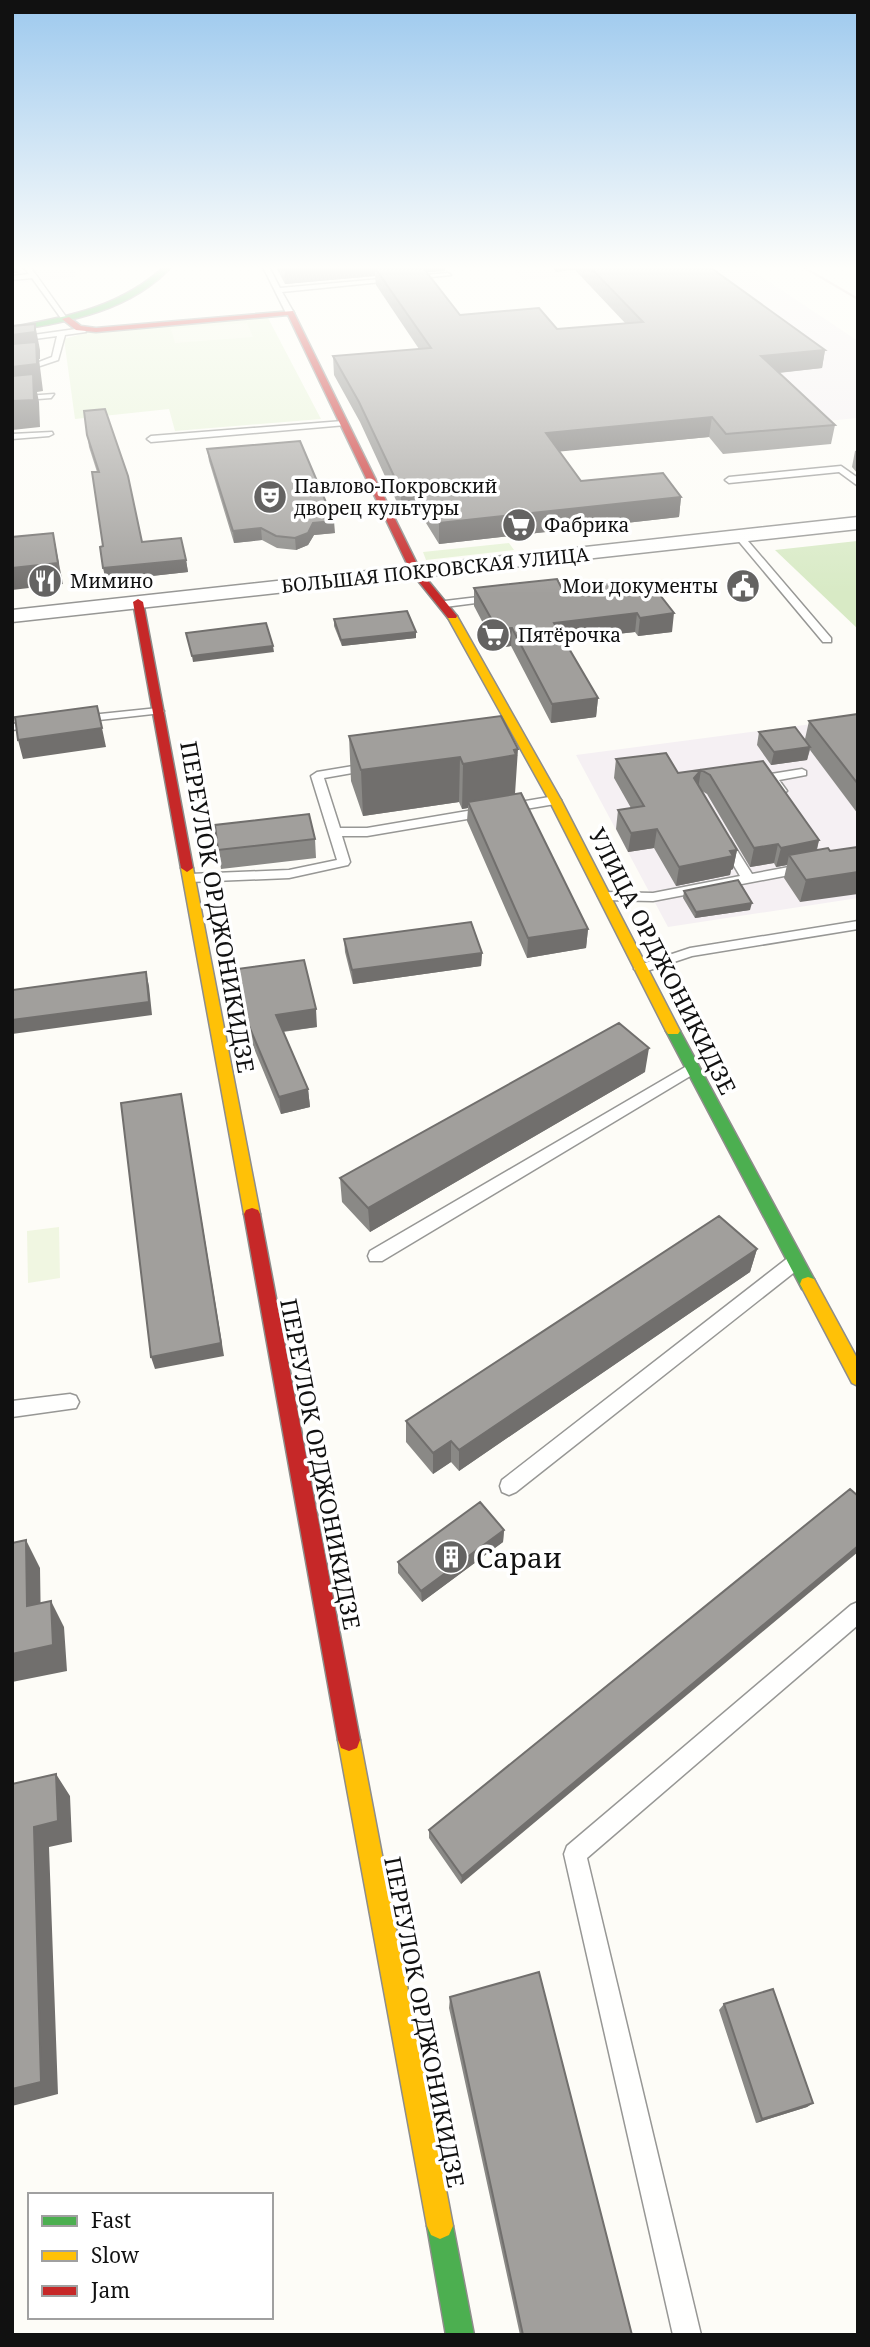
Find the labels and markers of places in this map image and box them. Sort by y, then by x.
place label: Павлово-Покровский дворец культуры [294,473,497,521]
theatre icon: Павлово-Покровский дворец культуры [251,478,289,516]
supermarket icon: Фабрика [500,506,538,544]
place label: Фабрика [544,512,629,538]
restaurant icon: Мимино [26,562,64,600]
public building icon: Мои документы [724,567,762,605]
place label: Мимино [70,568,153,594]
place label: Мои документы [562,573,718,599]
supermarket icon: Пятёрочка [474,616,512,654]
place label: Пятёрочка [518,622,621,648]
building icon: Сараи [432,1538,470,1576]
place label: Сараи [476,1538,562,1576]

